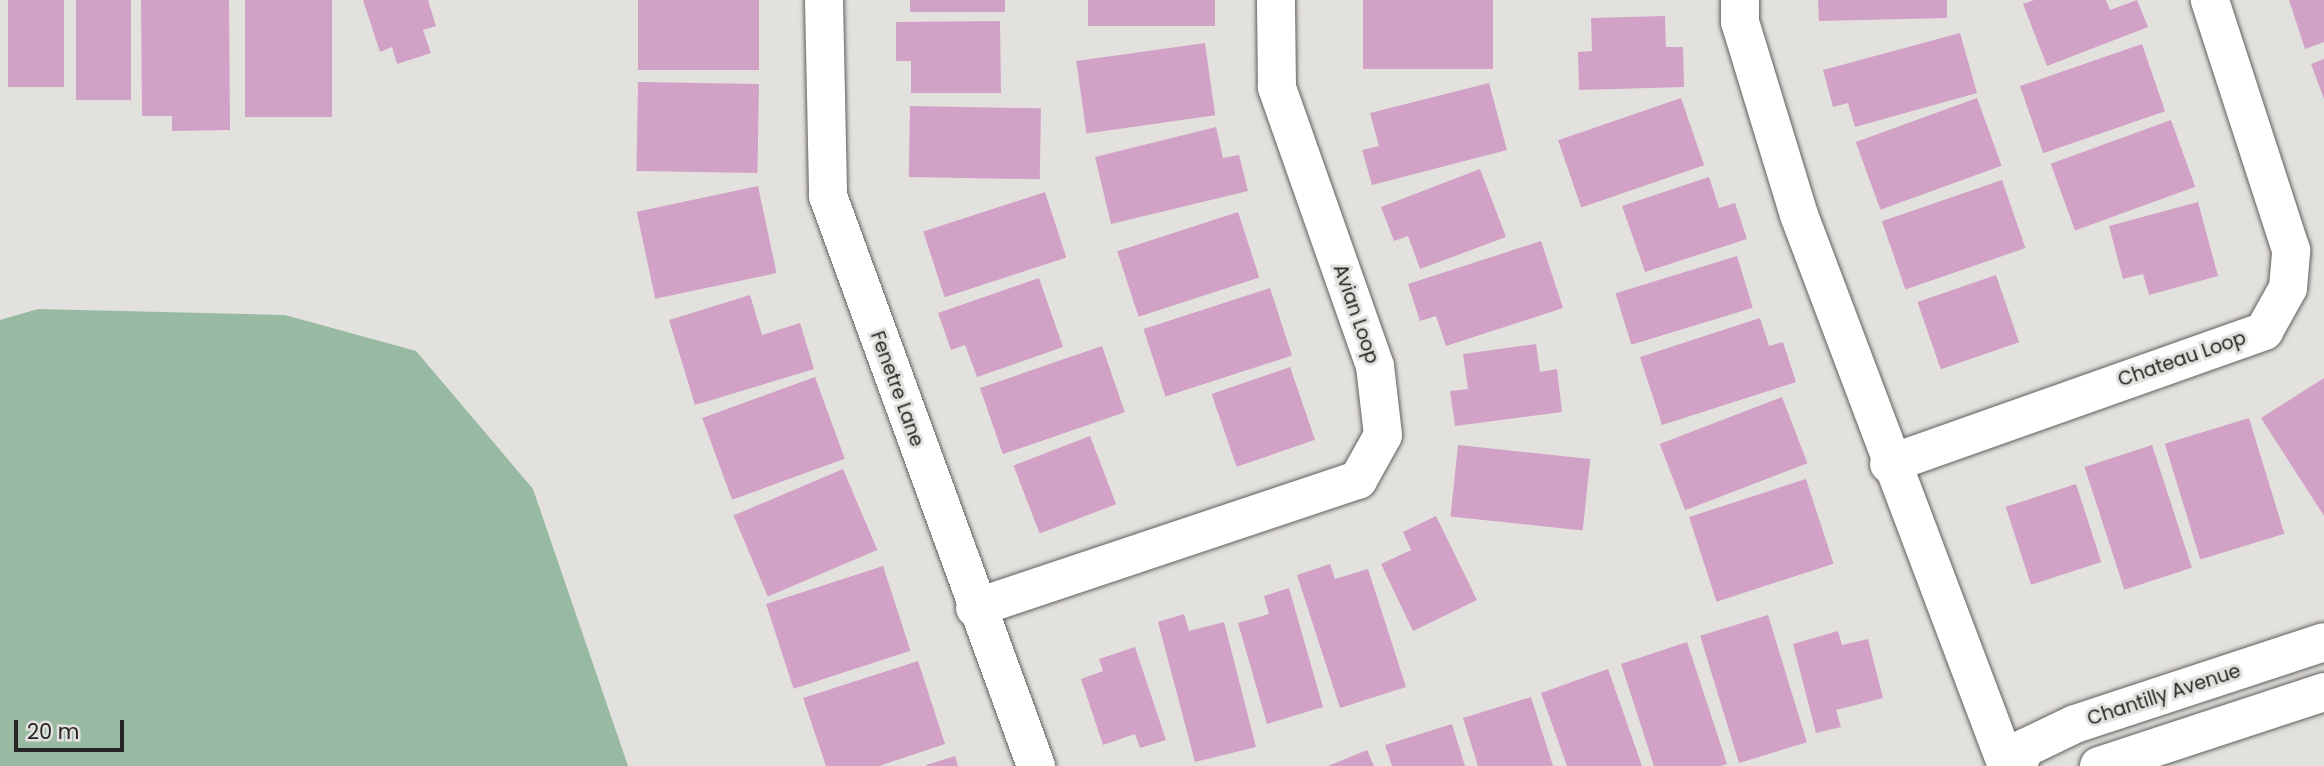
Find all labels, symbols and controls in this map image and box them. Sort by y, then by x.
street label: Avian Loop [1328,261,1384,367]
street label: Chateau Loop [2115,326,2249,392]
street label: Fenetre Lane [866,328,928,450]
street label: Chantilly Avenue [2084,659,2244,731]
scale bar [18,706,128,750]
text: 20 m [27,717,80,746]

